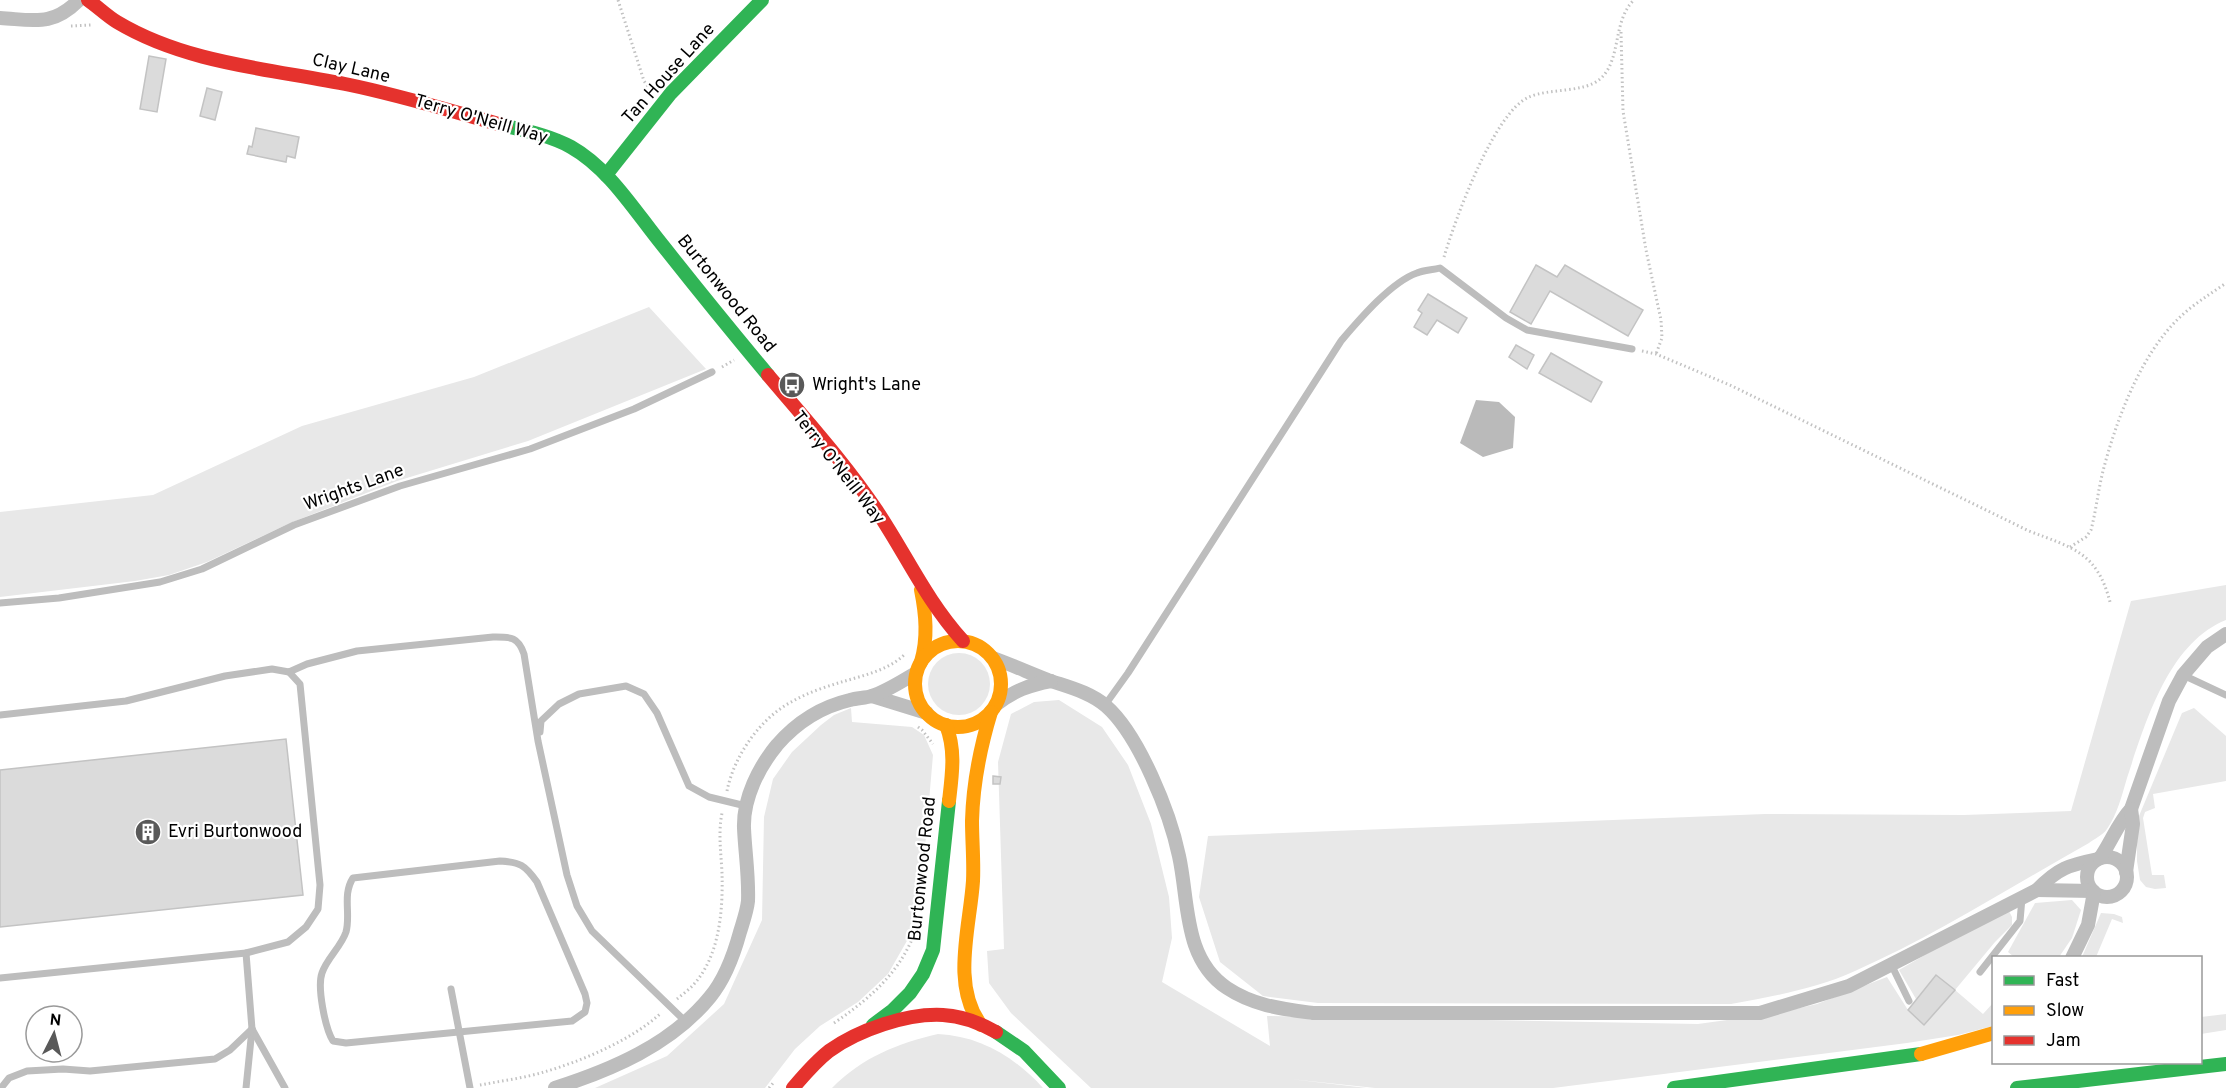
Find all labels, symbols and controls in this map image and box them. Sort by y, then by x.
street label: Tan House Lane [618,19,720,129]
street label: Clay Lane [310,49,392,89]
street label: Terry O'Neill Way [412,90,550,150]
street label: Burtonwood Road [671,230,781,358]
bus stop icon: Wright's Lane [777,370,807,400]
place label: Wright's Lane [812,374,921,397]
street label: Terry O'Neill Way [787,407,889,529]
street label: Wrights Lane [301,459,407,517]
street label: Burtonwood Road [904,796,942,942]
building icon: Evri Burtonwood [133,817,163,847]
place label: Evri Burtonwood [168,821,302,844]
legend [1992,956,2202,1064]
text: Fast [2046,970,2079,993]
text: Slow [2046,1000,2084,1023]
north arrow [24,1004,84,1064]
text: N [49,1011,62,1032]
text: Jam [2046,1030,2081,1053]

